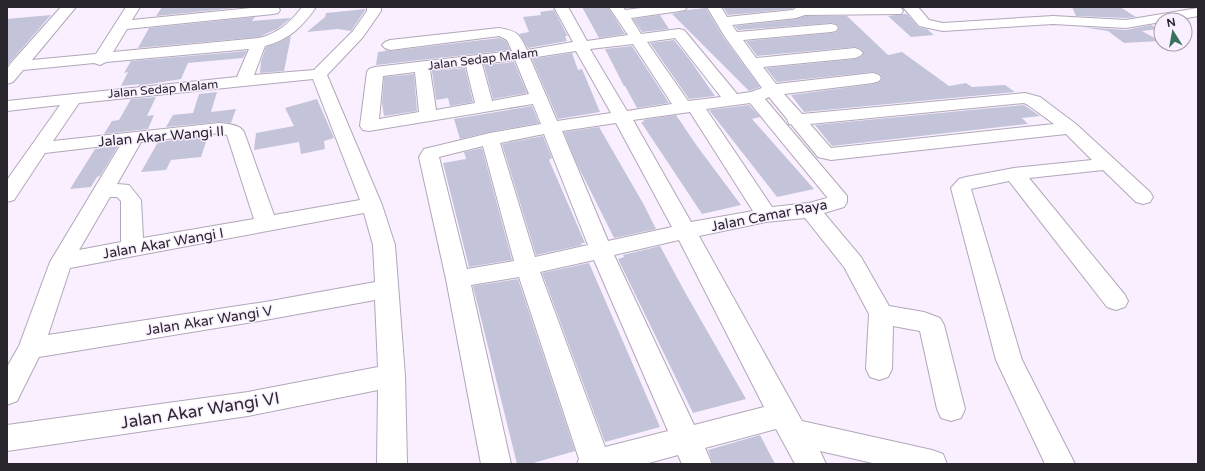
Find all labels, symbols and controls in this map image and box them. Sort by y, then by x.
north arrow [1153,12,1193,52]
text: N [1166,15,1177,30]
street label: Jalan Sedap Malam [427,45,539,73]
street label: Jalan Sedap Malam [107,77,219,101]
street label: Jalan Akar Wangi II [97,123,225,150]
street label: Jalan Camar Raya [709,196,829,235]
street label: Jalan Akar Wangi I [101,224,225,263]
street label: Jalan Akar Wangi V [144,302,274,339]
street label: Jalan Akar Wangi VI [119,388,281,433]

